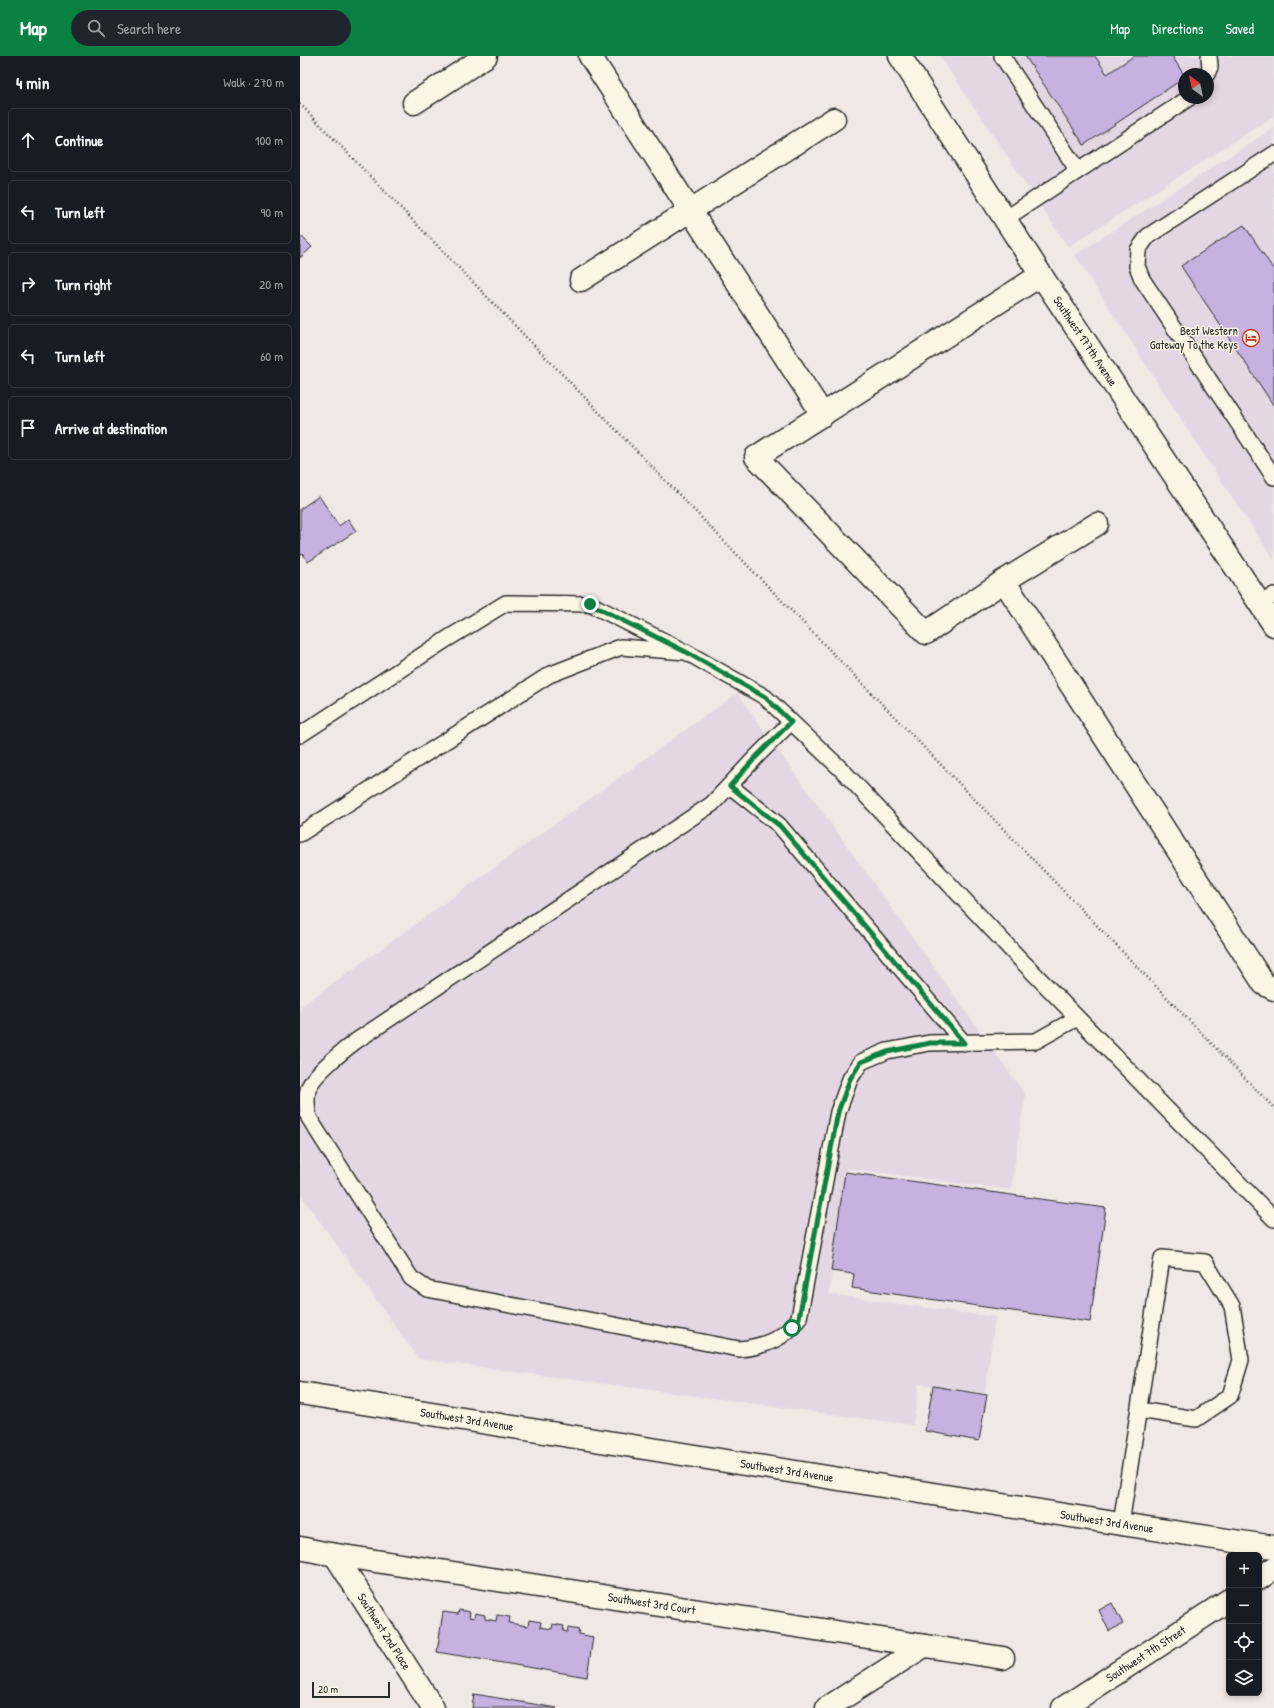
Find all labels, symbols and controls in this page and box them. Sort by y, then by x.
search box [71,10,351,46]
text: Map [20,15,47,41]
icon: search [85,17,107,39]
text: Search here [117,18,181,39]
text: Map [1110,19,1130,38]
text: Directions [1152,19,1203,38]
text: Saved [1225,19,1254,38]
north arrow [1178,68,1214,104]
text: 4 min [16,71,49,94]
text: Walk · 270 m [223,73,284,91]
icon: ahead [17,129,39,151]
text: Continue [55,130,103,151]
text: 100 m [255,131,283,149]
icon: left [17,201,39,223]
text: Turn left [55,202,105,223]
text: 90 m [261,203,283,221]
icon: right [17,273,39,295]
text: Turn right [55,274,111,295]
text: 20 m [259,275,283,293]
street label: Southwest 177th Avenue [1049,293,1122,389]
place label: Best Western Gateway To the Keys [1150,322,1238,353]
hotel icon: Best Western Gateway To the Keys [1241,328,1261,348]
icon: left [17,345,39,367]
text: Turn left [55,346,105,367]
text: 60 m [260,347,283,365]
icon: arrive [17,417,39,439]
text: Arrive at destination [55,418,167,439]
route end [581,595,599,613]
route start [783,1319,801,1337]
street label: Southwest 3rd Avenue [419,1403,515,1435]
street label: Southwest 3rd Avenue [739,1454,835,1486]
street label: Southwest 3rd Avenue [1059,1505,1155,1537]
map controls [1226,1552,1262,1696]
button: + [1226,1552,1262,1588]
street label: Southwest 3rd Court [607,1588,698,1618]
button: − [1226,1588,1262,1624]
street label: Southwest 2nd Place [354,1590,415,1673]
street label: Southwest 7th Street [1102,1621,1190,1686]
button: locate [1226,1624,1262,1660]
button: layers [1226,1660,1262,1696]
scale bar [312,1680,390,1699]
text: 20 m [318,1682,338,1696]

